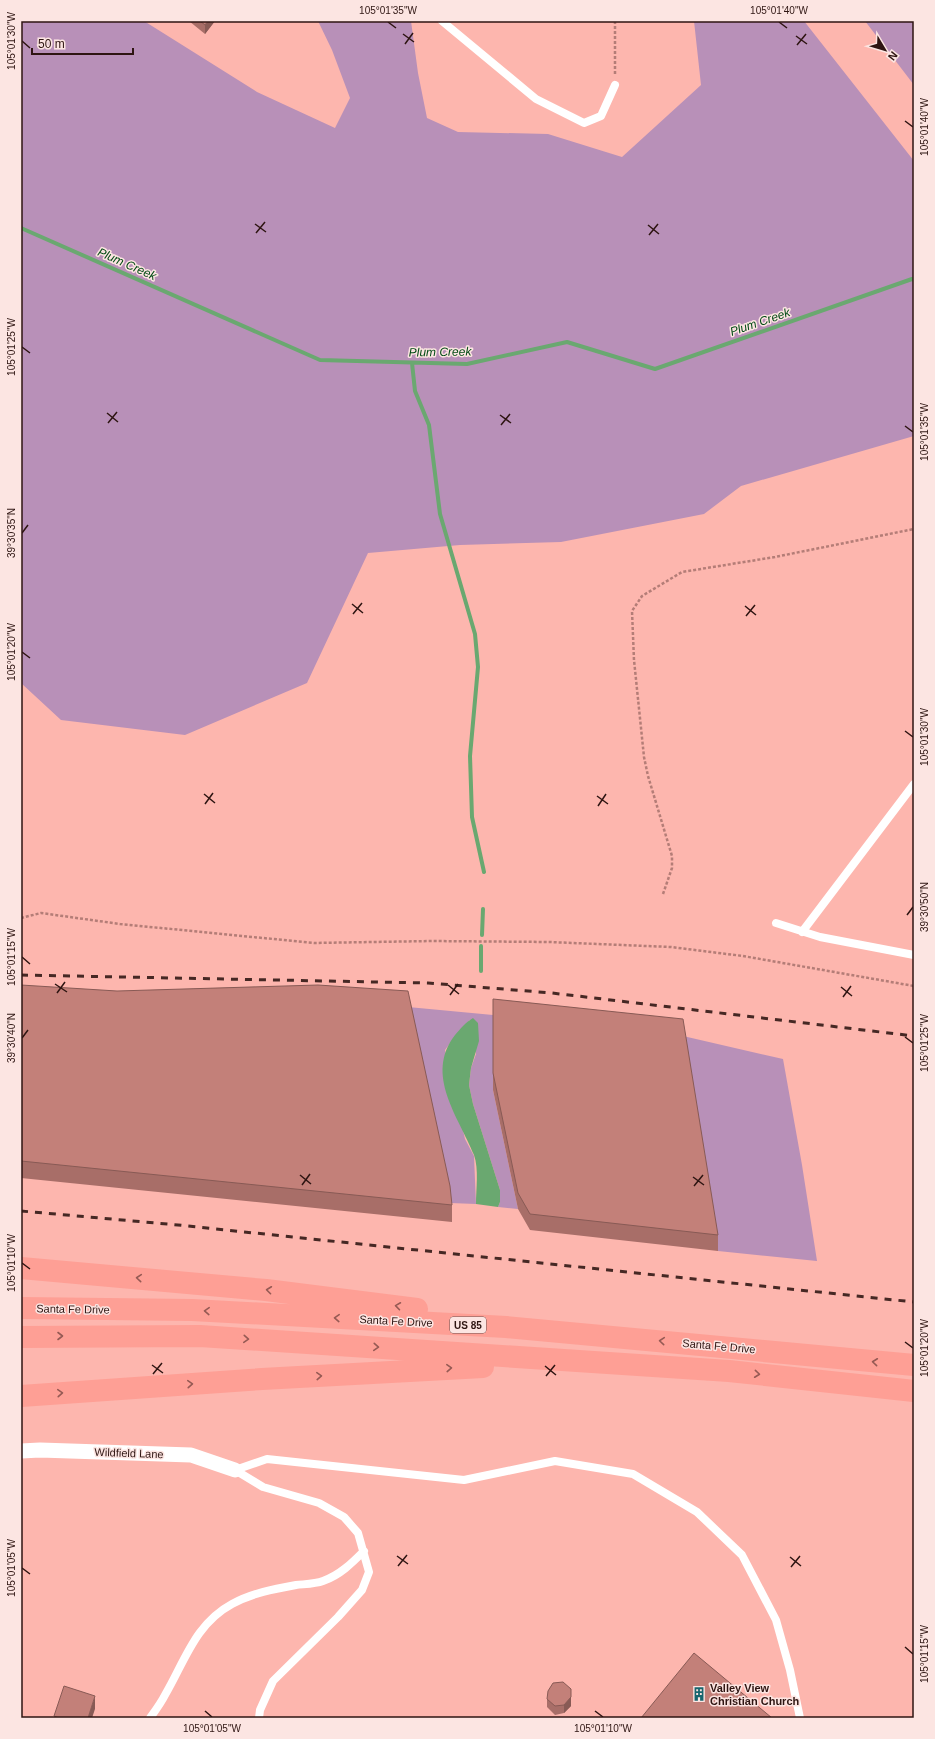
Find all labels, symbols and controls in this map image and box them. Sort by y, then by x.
text: 105°01'35"W [359,5,417,16]
text: 105°01'40"W [750,5,808,16]
text: 105°01'30"W [6,12,17,70]
scale bar [32,30,133,56]
north arrow [865,30,905,70]
text: 50 m [38,37,65,51]
text: N [886,49,900,63]
text: 105°01'40"W [919,98,930,156]
water label: Plum Creek [96,245,159,284]
water label: Plum Creek [728,305,793,339]
text: 105°01'25"W [6,318,17,376]
water label: Plum Creek [409,344,472,360]
text: 105°01'35"W [919,403,930,461]
text: 39°30'35"N [6,508,17,558]
text: 105°01'20"W [6,623,17,681]
text: 105°01'30"W [919,708,930,766]
text: 39°30'50"N [919,882,930,932]
text: 105°01'15"W [6,928,17,986]
text: 39°30'40"N [6,1013,17,1063]
text: 105°01'25"W [919,1014,930,1072]
text: 105°01'10"W [6,1234,17,1292]
one-way arrow [136,1274,142,1283]
one-way arrow [266,1286,272,1295]
street label: Santa Fe Drive [36,1302,110,1316]
one-way arrow [395,1302,401,1311]
one-way arrow [204,1306,210,1315]
one-way arrow [334,1313,340,1322]
street label: Santa Fe Drive [359,1313,433,1329]
road number: US 85 [450,1317,486,1333]
text: 105°01'20"W [919,1319,930,1377]
one-way arrow [57,1332,63,1340]
one-way arrow [243,1334,249,1343]
one-way arrow [659,1337,665,1346]
street label: Santa Fe Drive [682,1337,756,1355]
one-way arrow [373,1343,379,1352]
one-way arrow [872,1357,878,1366]
one-way arrow [446,1364,452,1373]
one-way arrow [754,1369,760,1378]
one-way arrow [316,1371,322,1380]
one-way arrow [187,1380,193,1389]
one-way arrow [57,1389,63,1398]
street label: Wildfield Lane [94,1446,164,1460]
text: 105°01'05"W [6,1539,17,1597]
text: 105°01'15"W [919,1625,930,1683]
place label: Valley View Christian Church [710,1682,800,1707]
building icon: Valley View Christian Church [691,1686,707,1702]
text: 105°01'05"W [183,1723,241,1734]
text: 105°01'10"W [574,1723,632,1734]

